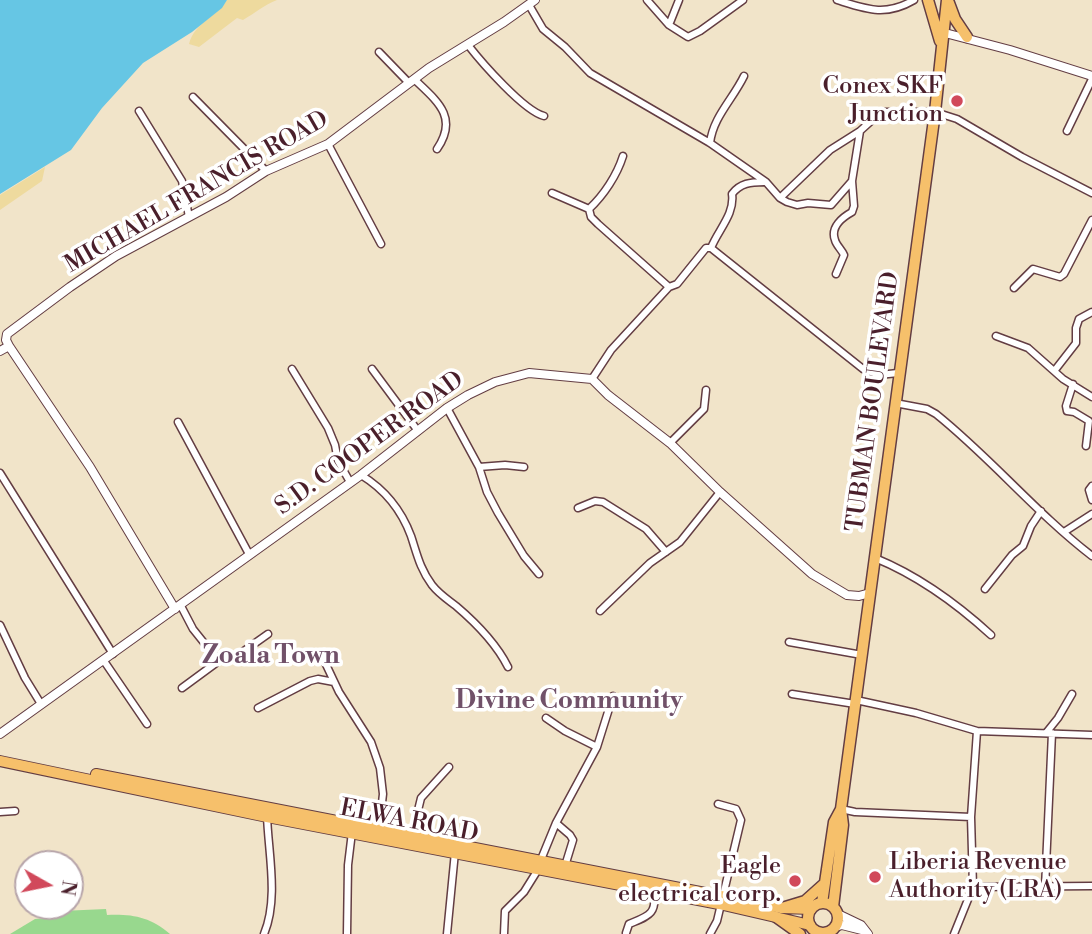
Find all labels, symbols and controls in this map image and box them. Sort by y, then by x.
place label: Conex SKF Junction [823,73,943,129]
marker: Conex SKF Junction [949,93,965,109]
street label: MICHAEL FRANCIS ROAD [60,106,334,280]
street label: TUBMAN BOULEVARD [841,270,907,534]
street label: S.D. COOPER ROAD [270,366,470,522]
district label: Zoala Town [202,641,340,673]
district label: Divine Community [455,686,683,718]
street label: ELWA ROAD [337,794,481,850]
place label: Liberia Revenue Authority (LRA) [889,849,1067,905]
north arrow [14,850,84,920]
place label: Eagle electrical corp. [618,853,781,909]
marker: Liberia Revenue Authority (LRA) [867,869,883,885]
marker: Eagle electrical corp. [787,873,803,889]
text: N [55,879,81,897]

